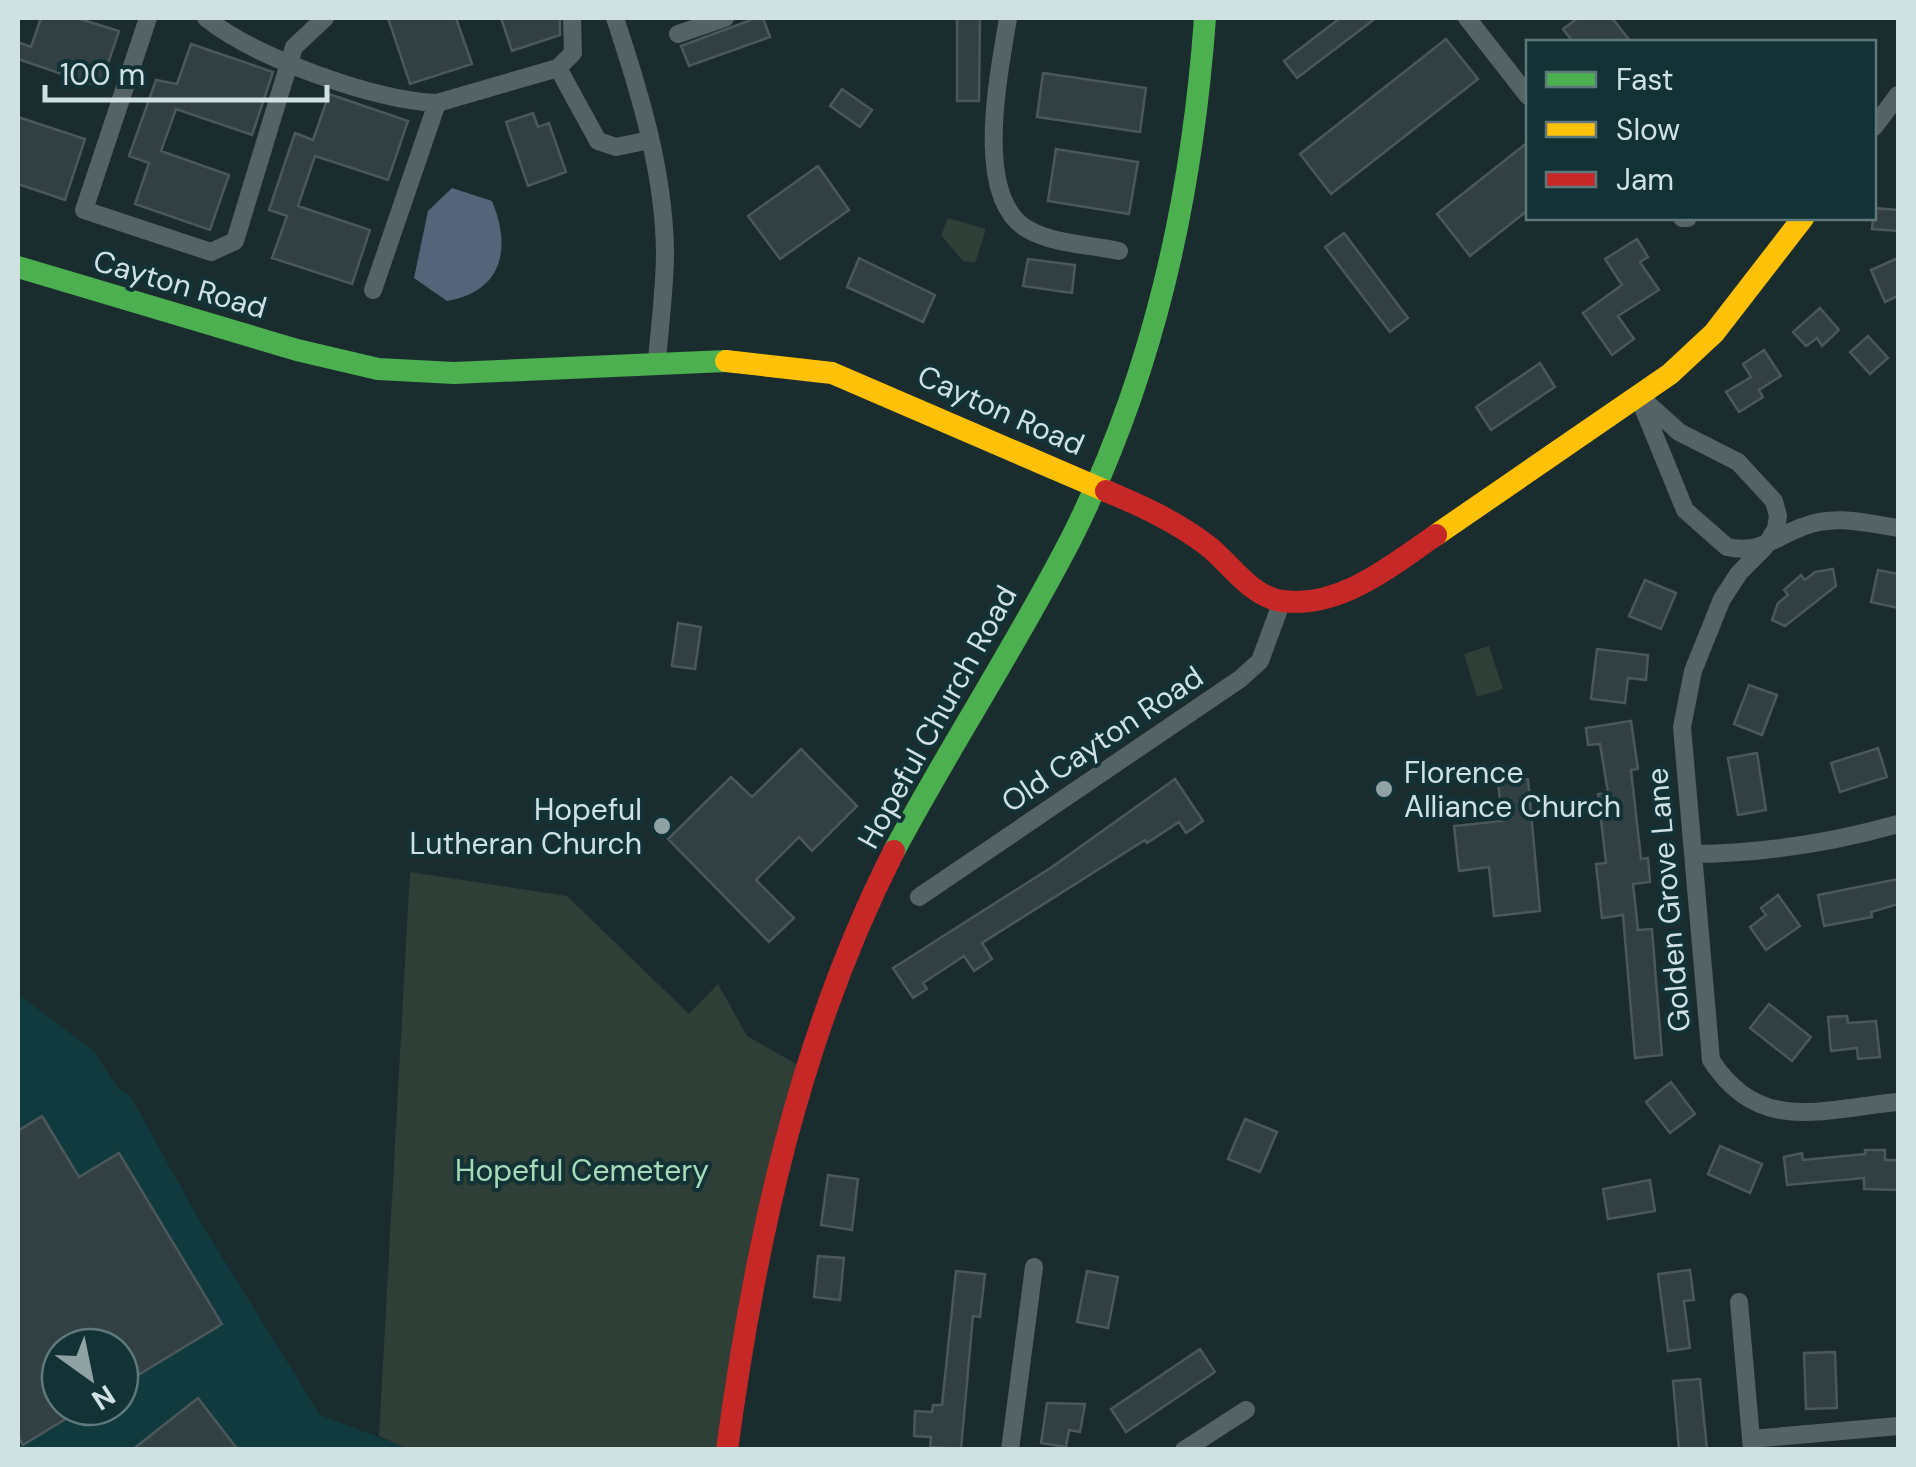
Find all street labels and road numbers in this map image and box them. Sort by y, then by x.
street label: Cayton Road [89,241,271,327]
street label: Cayton Road [912,356,1090,464]
street label: Hopeful Church Road [848,579,1026,855]
street label: Old Cayton Road [994,657,1210,821]
street label: Golden Grove Lane [1637,766,1699,1034]

